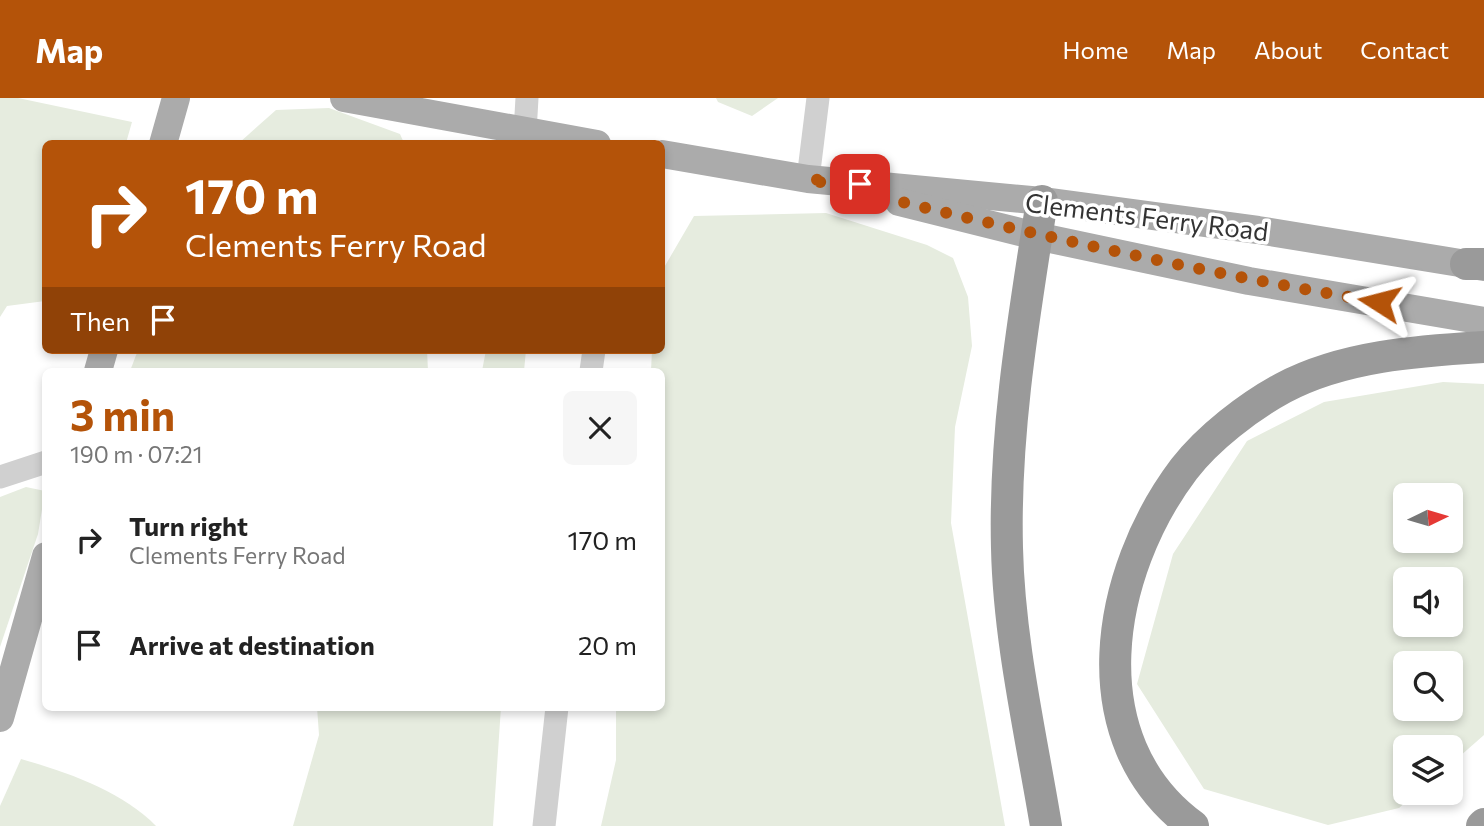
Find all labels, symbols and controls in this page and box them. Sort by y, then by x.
text: Map [35,29,103,70]
text: Home [1063,35,1129,64]
text: Map [1167,35,1216,64]
text: About [1254,35,1322,64]
text: Contact [1360,35,1449,64]
pin [830,154,890,214]
text: 170 m [185,164,318,224]
icon: arrive [841,165,879,203]
icon: right [70,168,161,259]
street label: Clements Ferry Road [1024,186,1270,246]
text: Clements Ferry Road [185,224,486,264]
position arrow [1342,265,1416,339]
icon: arrive [144,301,182,339]
text: Then [70,305,130,336]
text: 3 min [70,388,175,440]
button: close [563,391,637,465]
text: 190 m · 07:21 [70,440,203,468]
north arrow [1393,483,1463,553]
map controls [1393,483,1463,805]
text: Turn right [129,510,248,541]
icon: right [70,521,108,559]
text: 170 m [568,524,637,555]
text: Clements Ferry Road [129,541,346,569]
button: sound [1393,567,1463,637]
icon: arrive [70,626,108,664]
text: Arrive at destination [129,629,375,660]
text: 20 m [578,629,637,660]
button: search [1393,651,1463,721]
button: layers [1393,735,1463,805]

